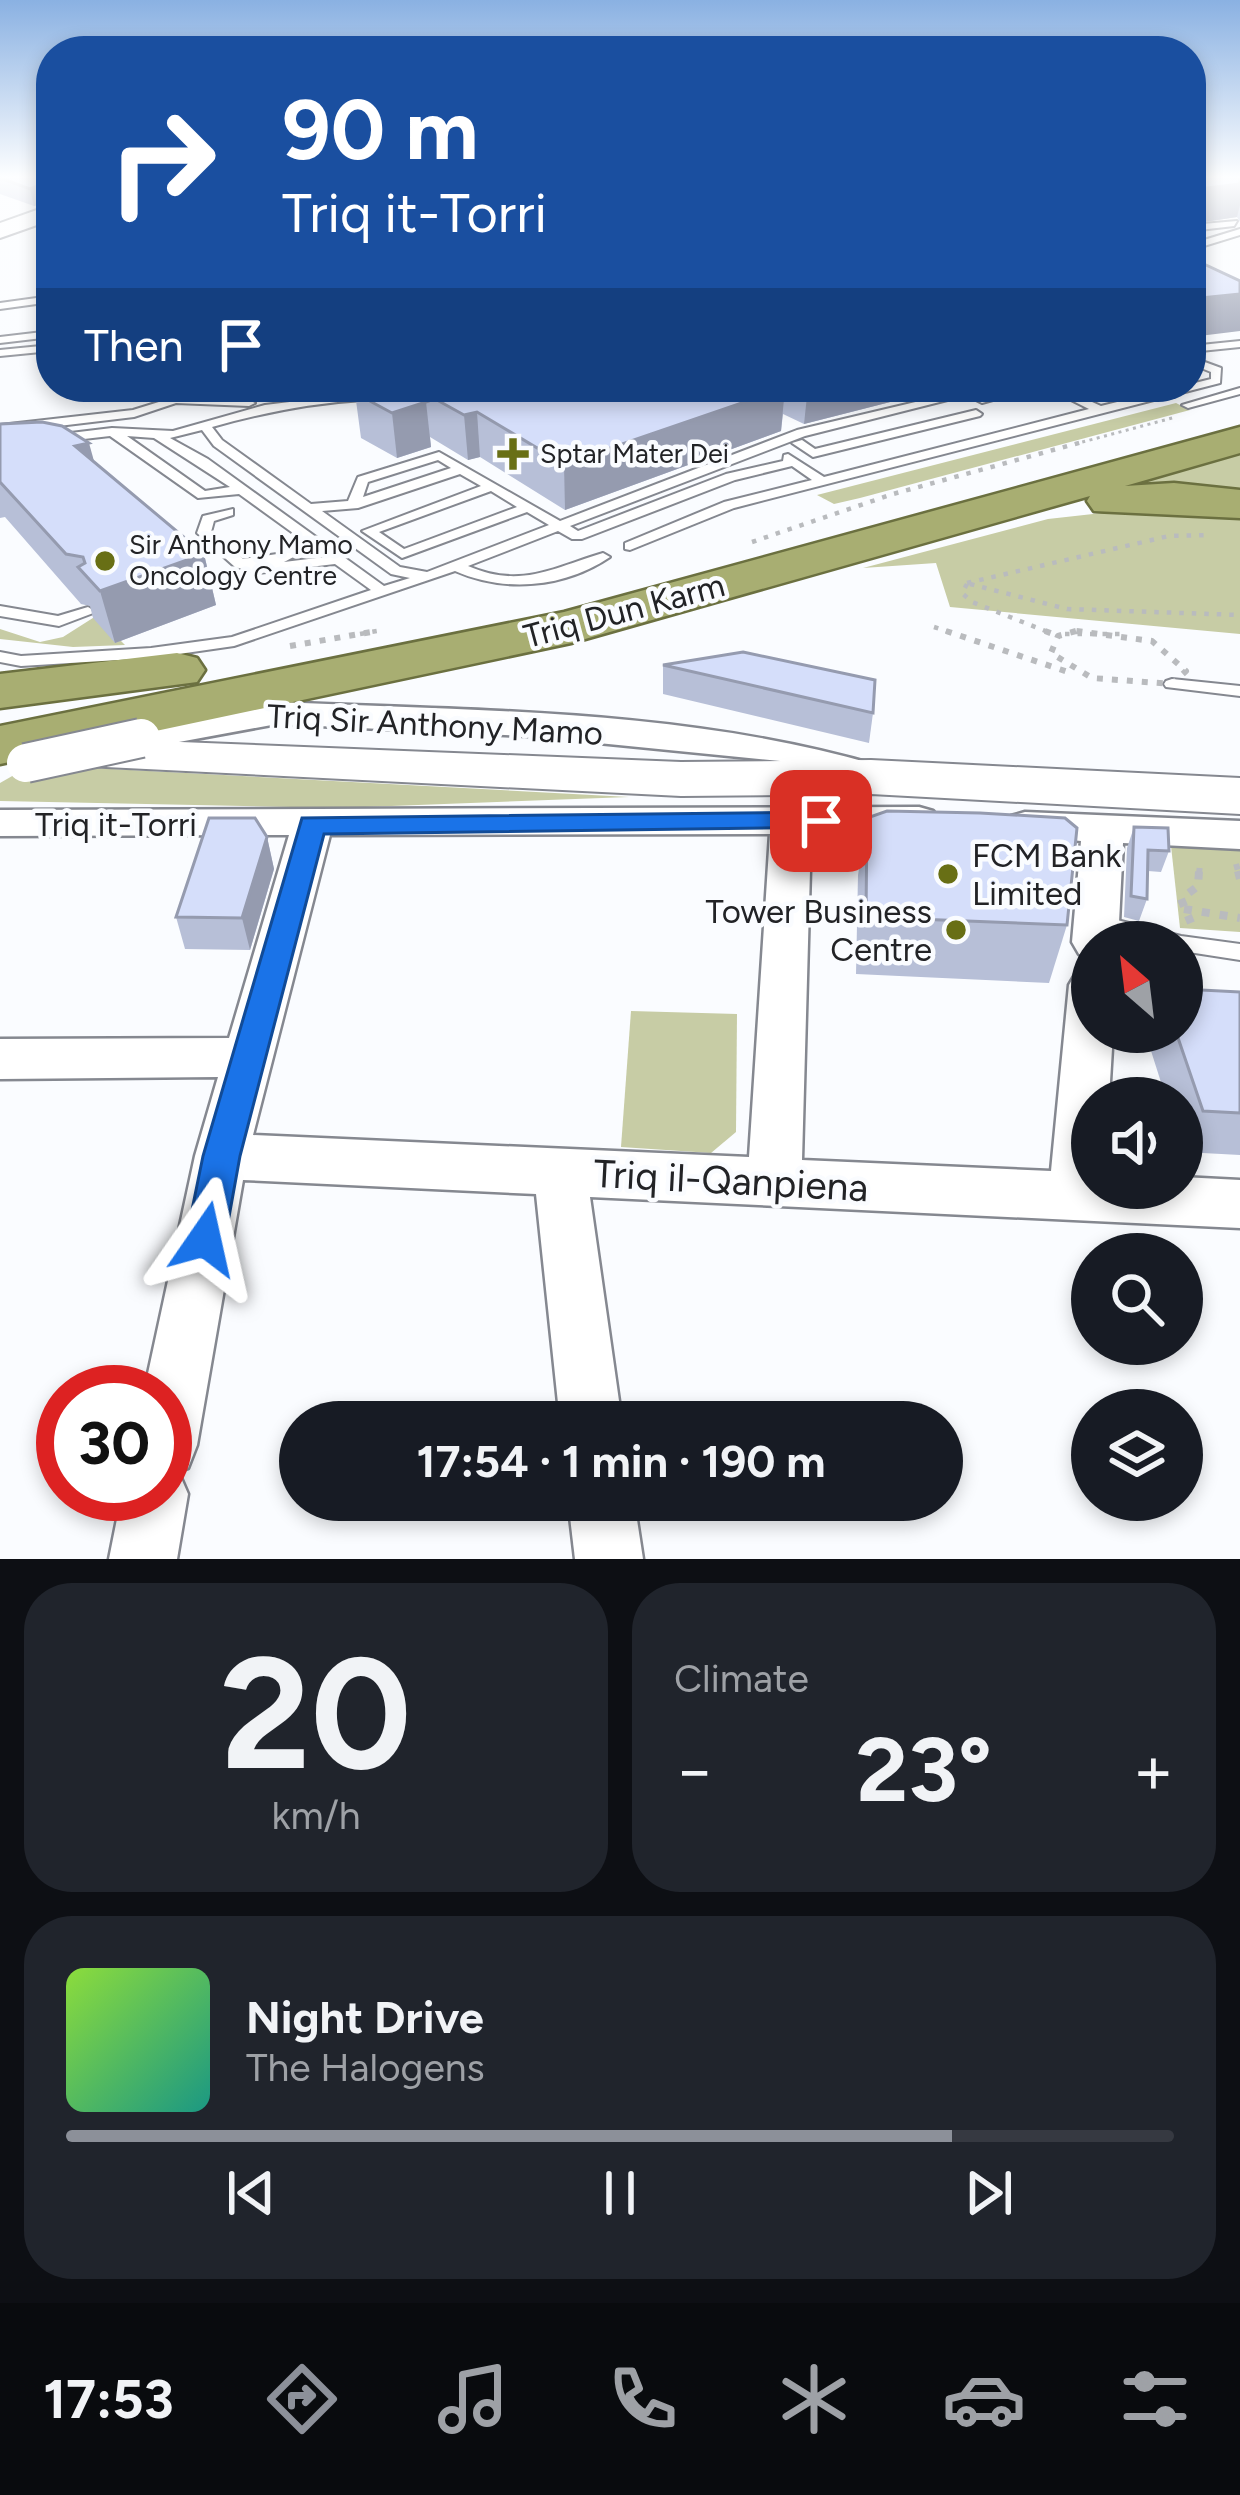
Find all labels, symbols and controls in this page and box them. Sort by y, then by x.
text: 90 m [282,79,478,180]
icon: right [84,84,240,240]
text: Triq it-Torri [282,181,547,246]
icon: arrive [208,312,274,378]
text: Then [84,318,184,372]
place label: Sptar Mater Dei [540,437,729,470]
marker: Sptar Mater Dei [497,438,529,470]
place label: Sir Anthony Mamo Oncology Centre [129,528,353,592]
marker: Sir Anthony Mamo Oncology Centre [92,548,118,574]
street label: Triq Dun Karm [519,565,729,656]
street label: Triq Sir Anthony Mamo [266,696,604,753]
pin [770,770,872,872]
icon: arrive [788,788,854,854]
street label: Triq it-Torri [35,805,197,844]
place label: FCM Bank Limited [972,836,1121,913]
marker: FCM Bank Limited [935,861,961,887]
place label: Tower Business Centre [706,892,932,969]
marker: Tower Business Centre [943,917,969,943]
north arrow [1071,921,1203,1053]
map controls [1071,921,1203,1521]
button: sound [1071,1077,1203,1209]
street label: Triq il-Qanpiena [592,1150,870,1211]
position arrow [142,1176,268,1302]
button: search [1071,1233,1203,1365]
speed limit sign: 30 [36,1365,192,1521]
button: layers [1071,1389,1203,1521]
text: 17:54 · 1 min · 190 m [417,1434,825,1488]
text: 20 [220,1620,412,1807]
text: Climate [674,1655,809,1702]
text: 23° [856,1715,992,1824]
text: − [674,1730,715,1810]
text: + [1133,1730,1174,1810]
text: km/h [271,1792,361,1839]
text: Night Drive [246,1990,484,2044]
text: The Halogens [246,2044,485,2091]
icon: previous [218,2160,284,2226]
icon: pause [587,2160,653,2226]
icon: next [956,2160,1022,2226]
icon: directions [260,2357,344,2441]
icon: music [431,2357,515,2441]
icon: phone [601,2357,685,2441]
icon: climate [772,2357,856,2441]
icon: car [942,2357,1026,2441]
icon: filters [1113,2357,1197,2441]
text: 17:53 [43,2367,174,2432]

